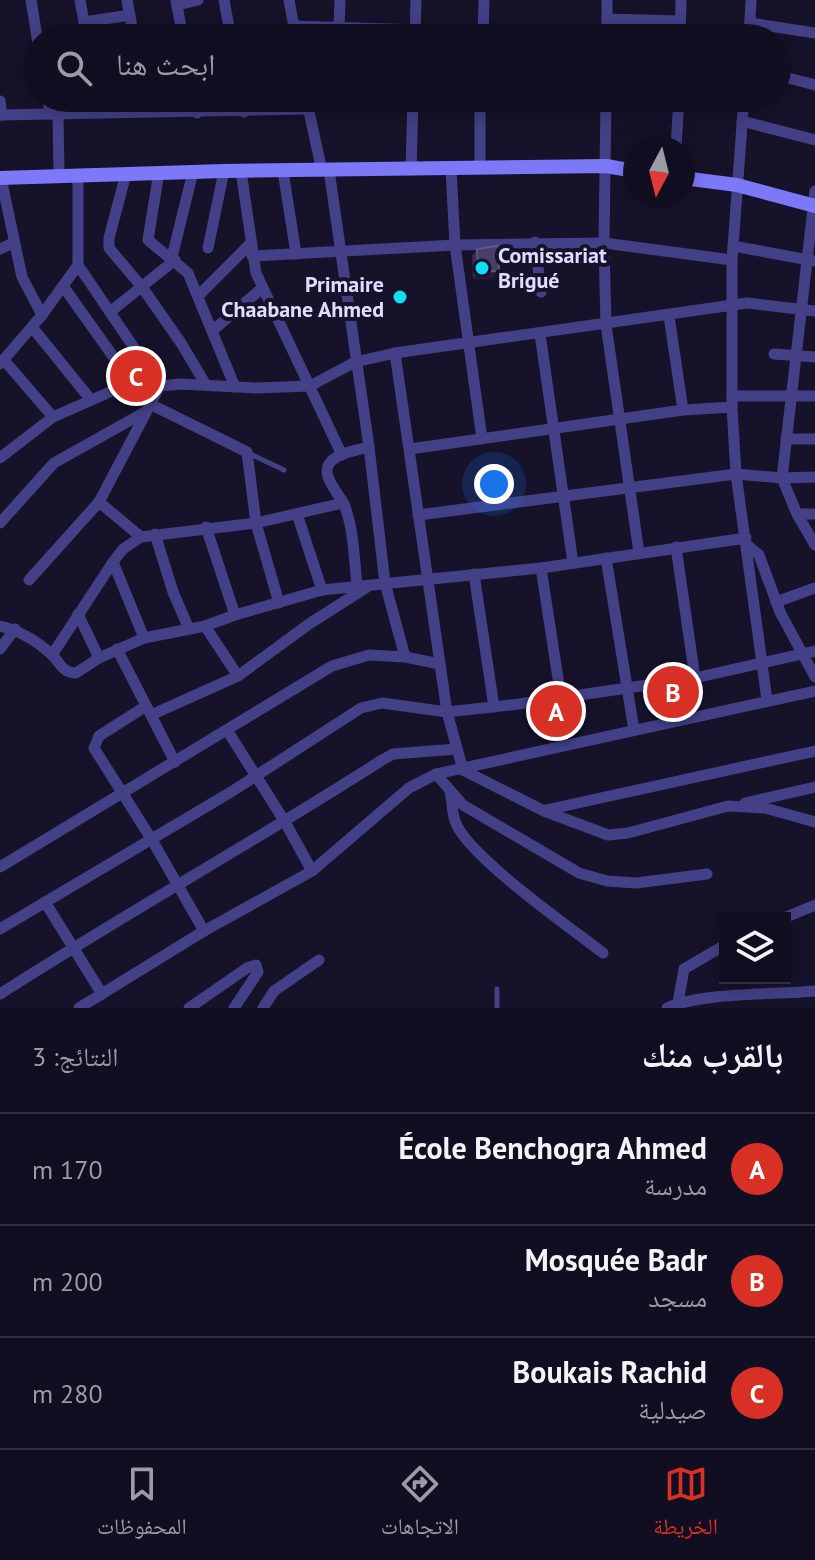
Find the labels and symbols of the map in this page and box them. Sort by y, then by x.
north arrow [623,136,695,208]
place label: Comissariat Brigué [498,241,607,294]
marker: Comissariat Brigué [473,259,491,277]
place label: Primaire Chaabane Ahmed [221,270,384,323]
marker: Primaire Chaabane Ahmed [391,288,409,306]
pin: C [110,346,162,406]
your location [474,464,514,504]
pin: B [647,662,699,722]
pin: A [530,681,582,741]

